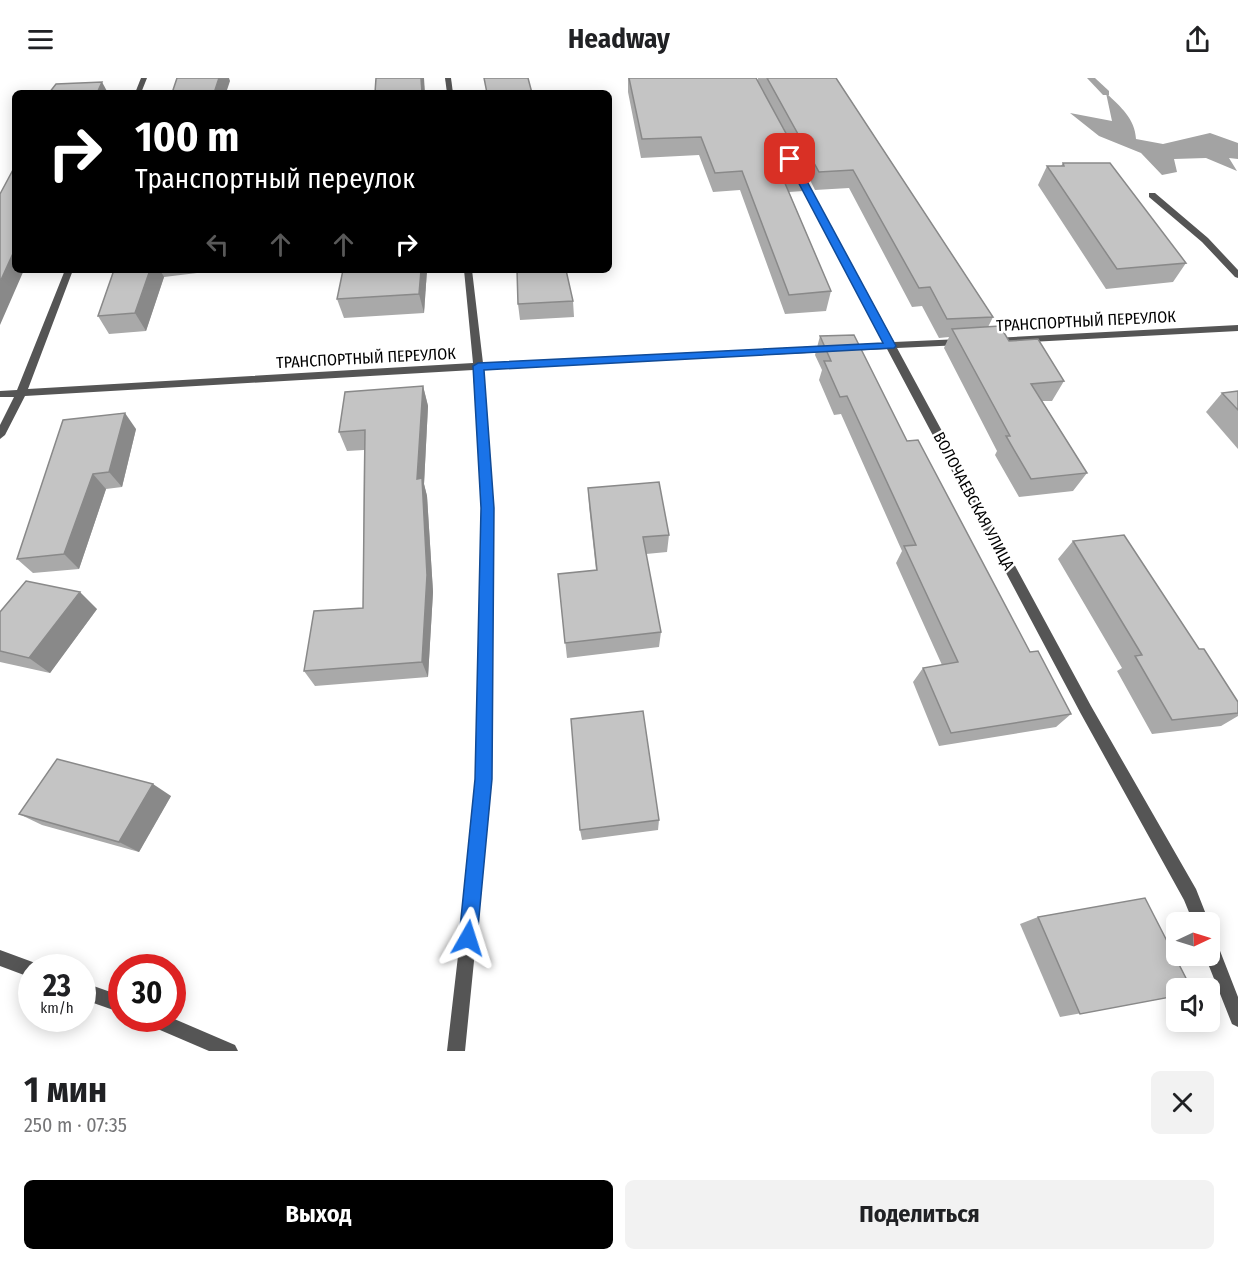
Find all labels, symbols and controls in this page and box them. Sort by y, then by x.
icon: menu [24,23,57,56]
text: Headway [568,23,670,55]
icon: share [1181,23,1214,56]
text: 100 m [135,112,239,162]
icon: right [36,114,114,192]
pin [764,133,815,184]
icon: arrive [773,142,806,175]
text: Транспортный переулок [135,163,415,195]
icon: left [201,228,234,261]
icon: ahead [264,228,297,261]
icon: ahead [327,228,360,261]
icon: right [390,228,423,261]
street label: ТРАНСПОРТНЫЙ ПЕРЕУЛОК [996,307,1177,335]
street label: ТРАНСПОРТНЫЙ ПЕРЕУЛОК [276,344,457,372]
street label: ВОЛОЧАЕВСКАЯ УЛИЦА [930,429,1019,574]
position arrow [436,906,500,970]
north arrow [1166,912,1220,966]
map controls [1166,912,1220,1032]
speed limit sign: 30 [108,954,186,1032]
text: 23 [43,968,71,1004]
button: sound [1166,978,1220,1032]
text: km/h [40,999,74,1017]
text: 1 мин [24,1068,107,1112]
button: close [1151,1071,1214,1134]
text: 250 m · 07:35 [24,1113,127,1137]
button: Выход [24,1180,613,1249]
button: Поделиться [625,1180,1214,1249]

